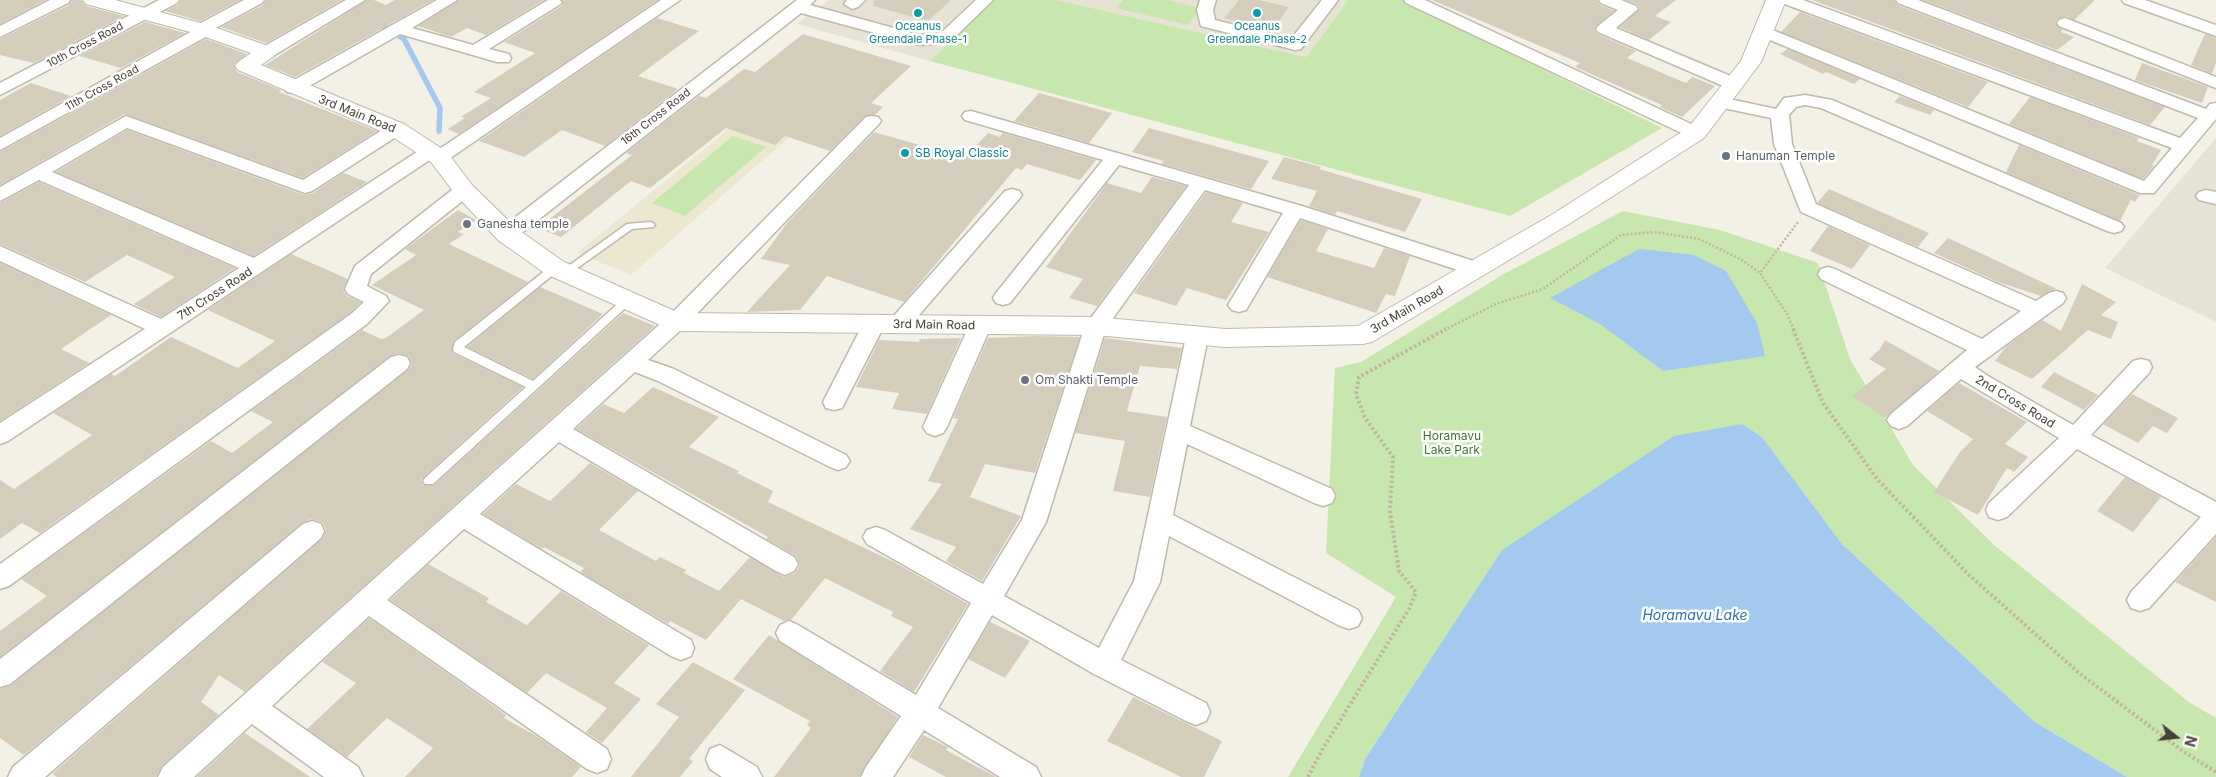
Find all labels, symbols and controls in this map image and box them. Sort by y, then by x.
marker: Oceanus Greendale Phase-1 [912,7,924,19]
marker: Oceanus Greendale Phase-2 [1251,7,1263,19]
street label: 10th Cross Road [45,19,125,71]
place label: Oceanus Greendale Phase-1 [869,20,967,46]
place label: Oceanus Greendale Phase-2 [1207,20,1307,46]
street label: 11th Cross Road [63,62,141,114]
street label: 16th Cross Road [619,86,693,148]
street label: 3rd Main Road [316,92,398,136]
place label: SB Royal Classic [915,146,1009,160]
marker: SB Royal Classic [899,147,911,159]
place label: Hanuman Temple [1736,149,1835,163]
marker: Hanuman Temple [1720,150,1732,162]
place label: Ganesha temple [477,217,569,231]
marker: Ganesha temple [461,218,473,230]
street label: 7th Cross Road [175,264,255,324]
street label: 3rd Main Road [1368,283,1446,337]
street label: 3rd Main Road [893,317,975,333]
place label: Om Shakti Temple [1035,373,1138,387]
street label: 2nd Cross Road [1973,373,2057,431]
marker: Om Shakti Temple [1019,374,1031,386]
park label: Horamavu Lake Park [1423,429,1481,457]
water label: Horamavu Lake [1642,608,1748,624]
north arrow [2151,712,2201,762]
text: N [2181,734,2201,749]

